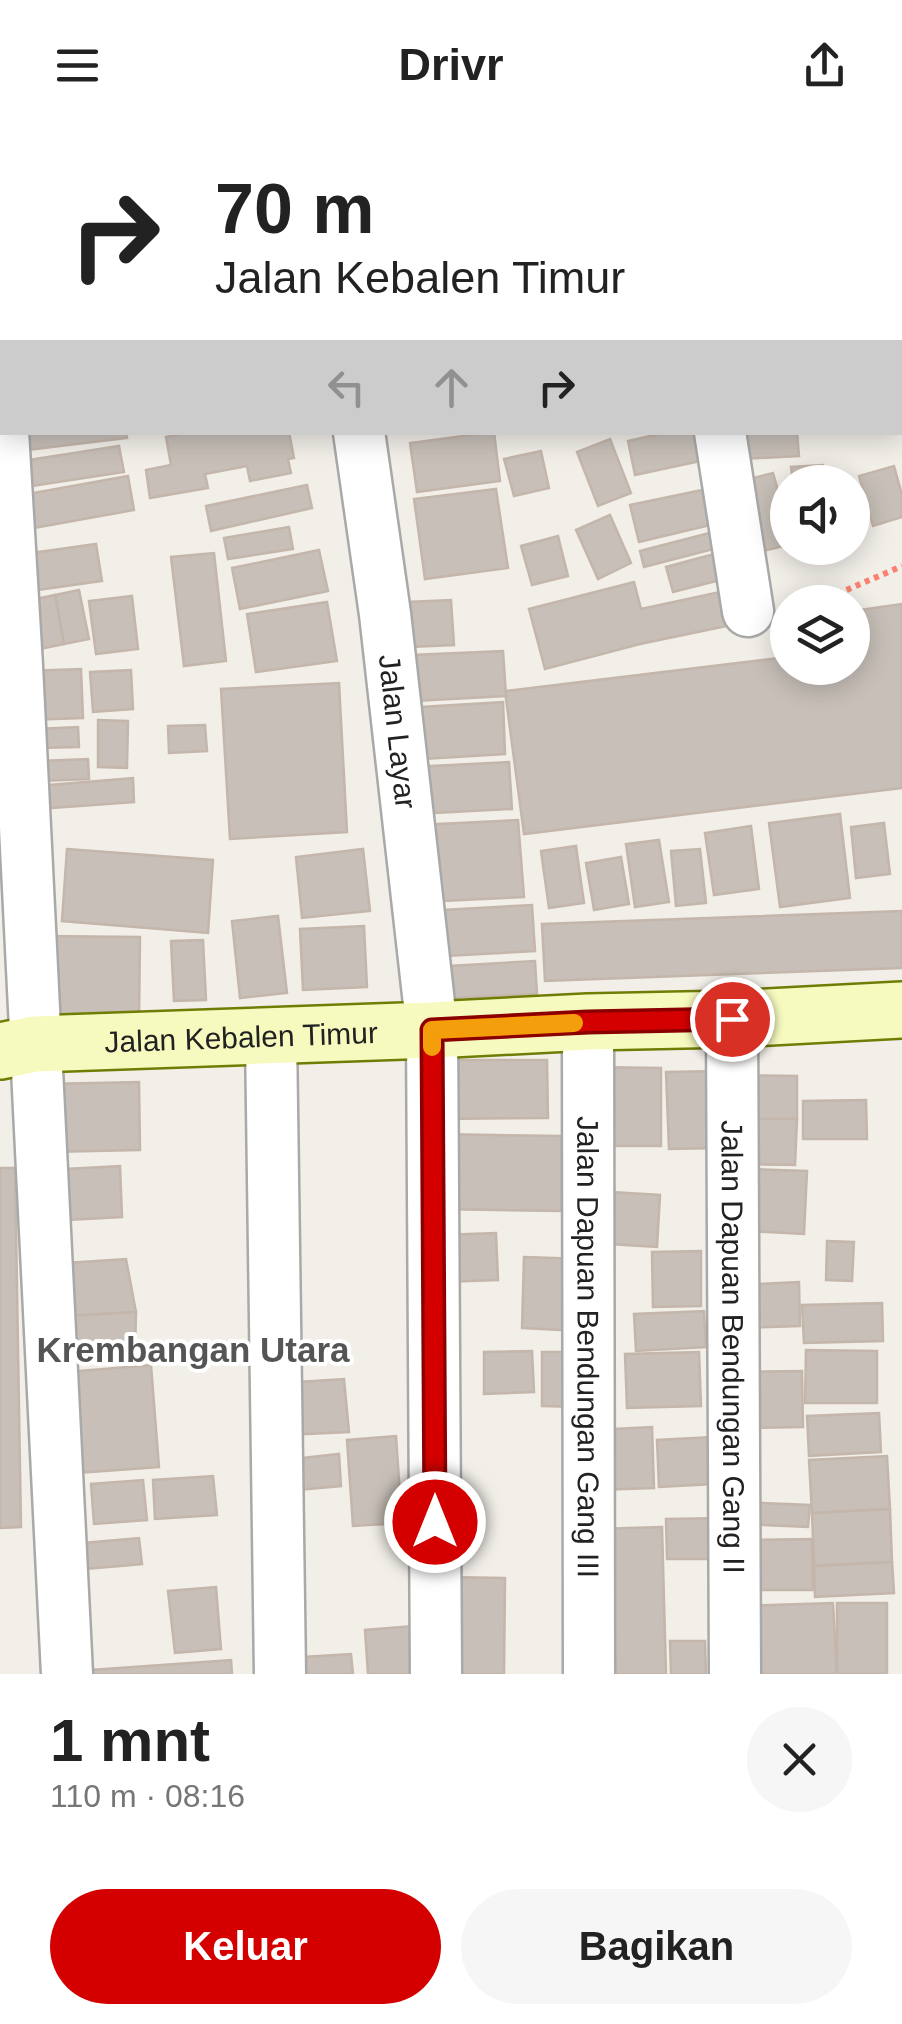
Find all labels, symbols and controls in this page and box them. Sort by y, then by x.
icon: menu [50,38,105,93]
icon: share [797,38,852,93]
text: Drivr [398,39,504,90]
icon: right [50,170,180,300]
text: 70 m [215,170,375,248]
text: Jalan Kebalen Timur [215,252,625,303]
icon: left [319,360,374,415]
icon: ahead [424,360,479,415]
icon: right [529,360,584,415]
map controls [770,465,870,685]
button: sound [770,465,870,565]
button: layers [770,585,870,685]
street label: Jalan Layar [373,652,423,810]
pin [690,977,775,1062]
icon: arrive [705,992,760,1047]
street label: Jalan Kebalen Timur [104,1015,378,1058]
street label: Jalan Dapuan Bendungan Gang III [572,1116,605,1578]
street label: Jalan Dapuan Bendungan Gang II [716,1120,751,1574]
district label: Krembangan Utara [36,1330,350,1369]
position arrow [383,1470,487,1574]
text: 1 mnt [50,1707,210,1774]
button: close [747,1707,852,1812]
text: 110 m · 08:16 [50,1778,245,1814]
button: Keluar [50,1889,441,2004]
button: Bagikan [461,1889,852,2004]

